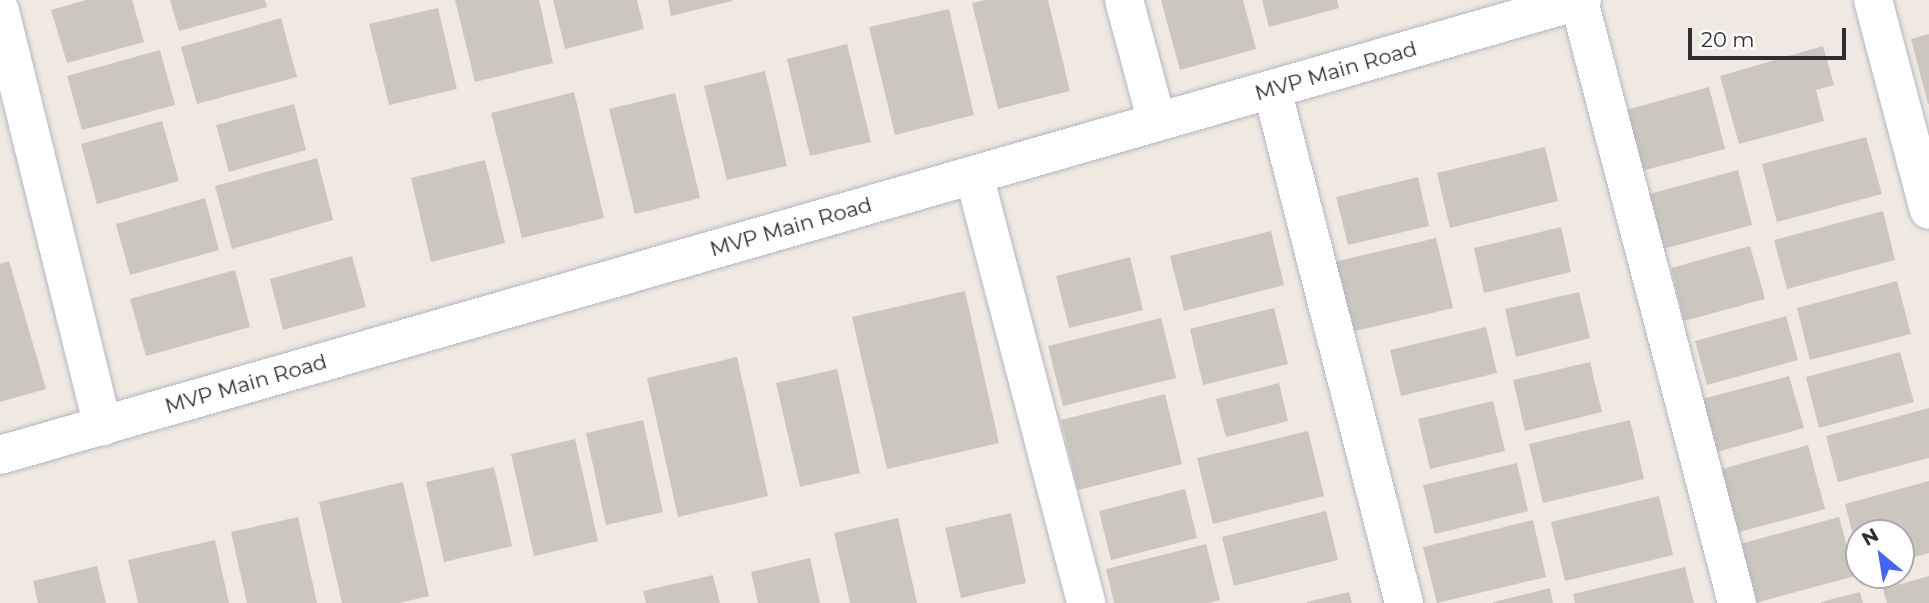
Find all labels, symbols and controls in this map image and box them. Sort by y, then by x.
scale bar [1691,14,1848,58]
text: 20 m [1701,27,1755,52]
street label: MVP Main Road [1252,36,1420,106]
street label: MVP Main Road [707,192,875,262]
street label: MVP Main Road [162,349,330,419]
north arrow [1845,519,1915,589]
text: N [1858,523,1883,551]

